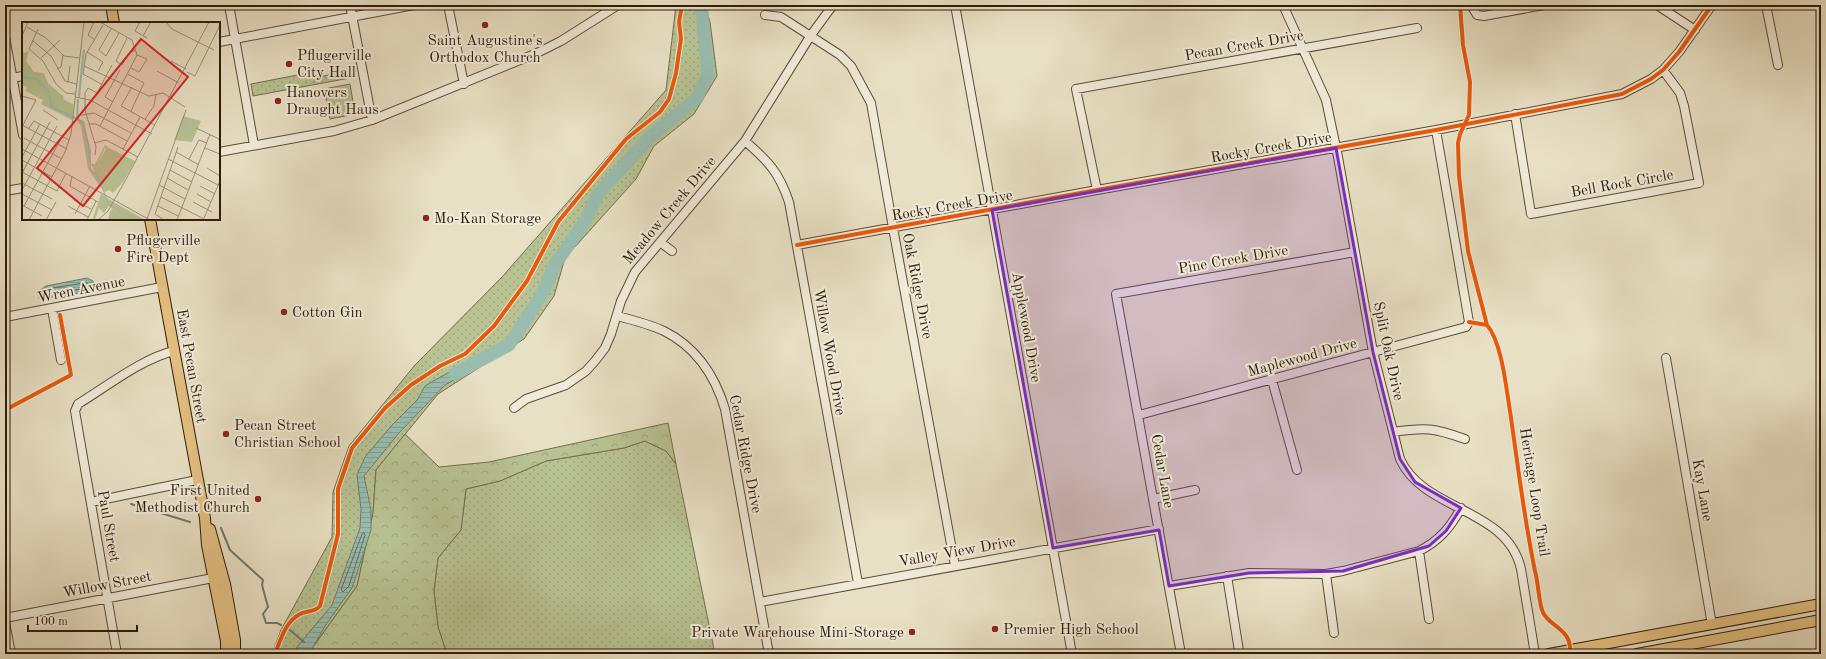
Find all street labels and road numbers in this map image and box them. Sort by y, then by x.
street label: Pecan Creek Drive [1184,29,1305,64]
street label: Rocky Creek Drive [1210,130,1333,167]
street label: Meadow Creek Drive [621,154,720,268]
street label: Bell Rock Circle [1570,168,1675,201]
street label: Rocky Creek Drive [891,188,1014,225]
street label: Oak Ridge Drive [899,232,934,341]
street label: Pine Creek Drive [1177,243,1290,278]
street label: Applewood Drive [1008,271,1043,384]
street label: Wren Avenue [36,275,127,306]
street label: Willow Wood Drive [810,288,847,417]
street label: Split Oak Drive [1370,301,1405,402]
street label: East Pecan Street [173,308,208,425]
street label: Maplewood Drive [1246,337,1359,380]
street label: Cedar Ridge Drive [726,394,763,515]
street label: Heritage Loop Trail [1516,427,1551,558]
street label: Cedar Lane [1148,433,1175,510]
street label: Kay Lane [1689,458,1714,523]
street label: Paul Street [94,489,121,563]
street label: Valley View Drive [898,535,1017,570]
street label: Willow Street [62,569,153,601]

